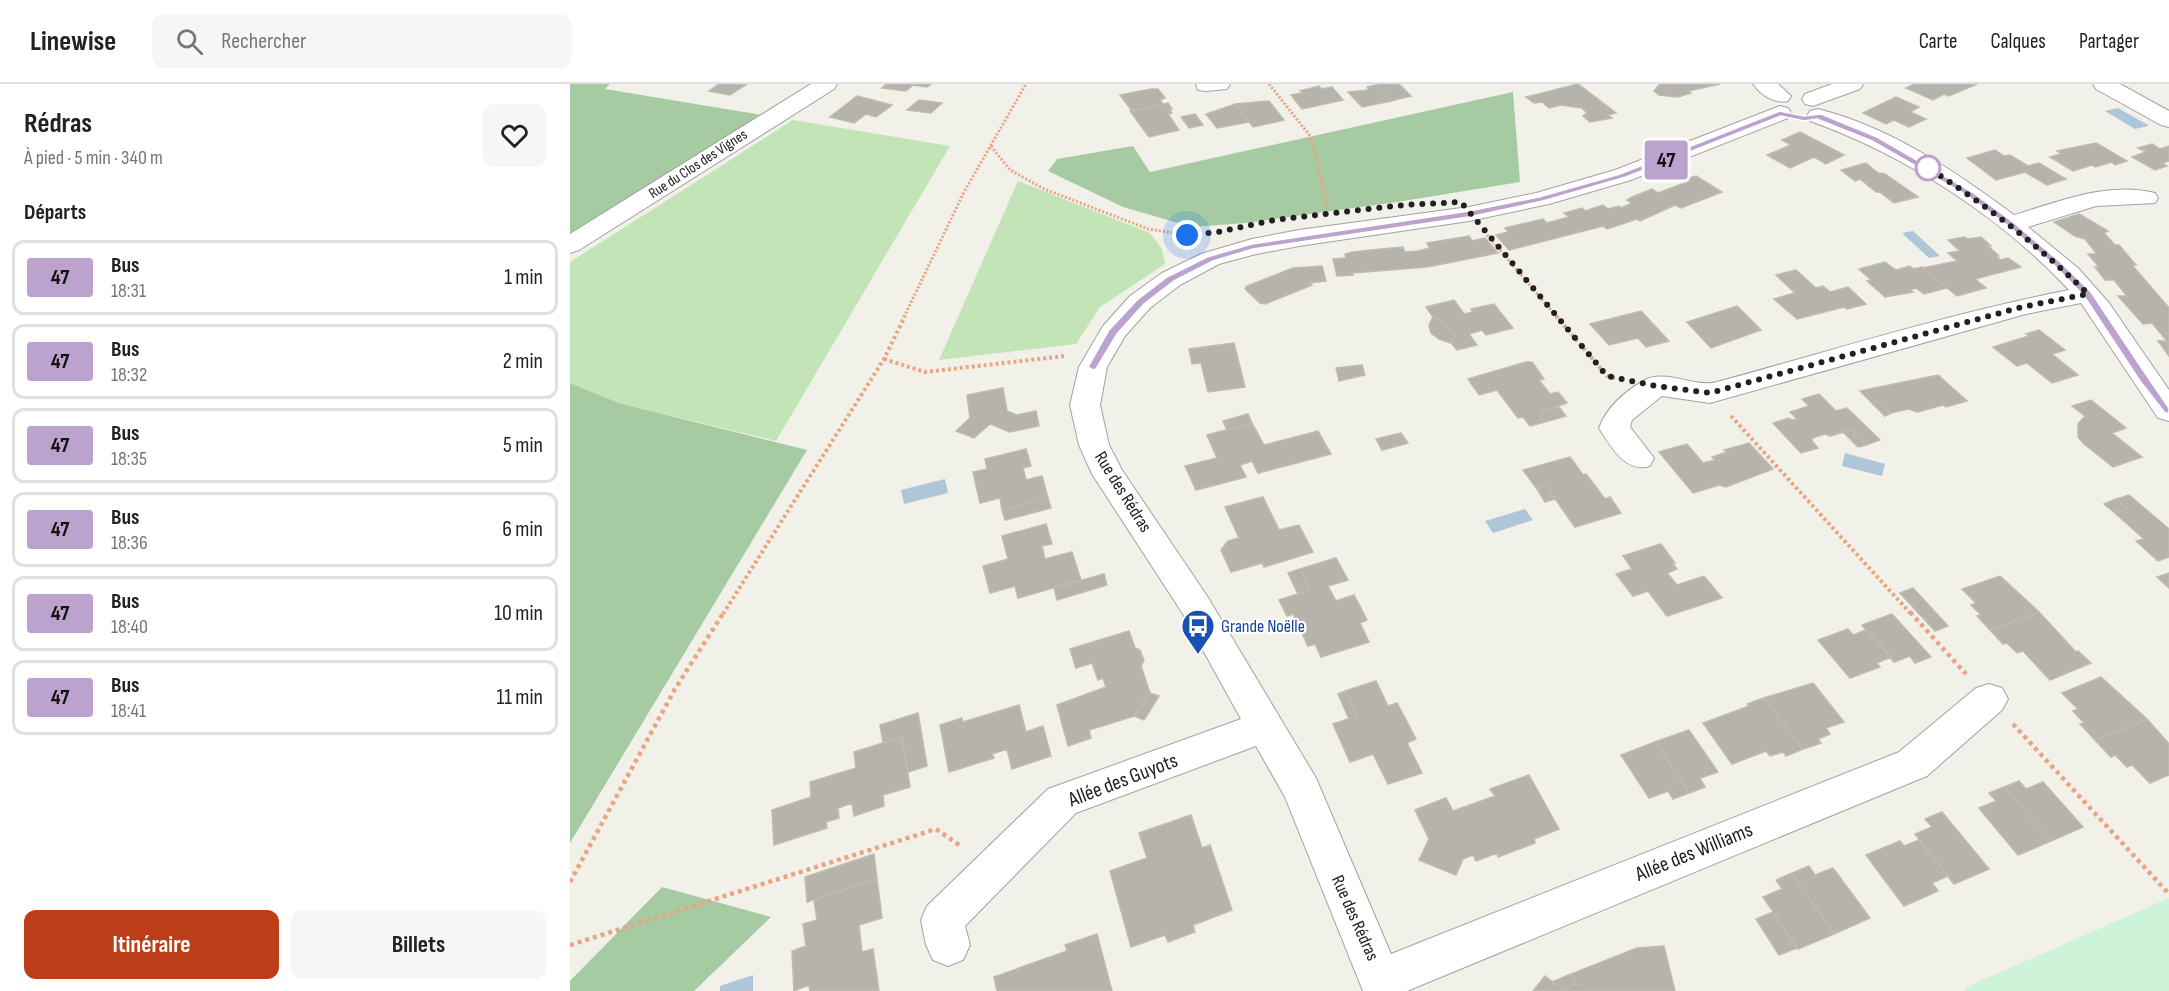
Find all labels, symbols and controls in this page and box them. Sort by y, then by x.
search box [152,14,572,68]
text: Linewise [30,25,116,58]
icon: search [173,25,206,58]
text: Rechercher [221,28,306,55]
text: Carte [1919,29,1958,54]
text: Calques [1991,29,2046,54]
text: Partager [2079,29,2139,54]
button: heart [483,104,546,167]
text: Rédras [24,107,92,140]
street label: Rue du Clos des Vignes [645,125,751,203]
line badge: 47 [1639,140,1693,180]
text: À pied · 5 min · 340 m [24,146,163,170]
text: 47 [1657,148,1675,173]
unlabelled marker [1915,155,1941,181]
text: Départs [24,199,86,226]
your location [1172,220,1202,250]
text: Bus [111,252,140,279]
text: 1 min [504,264,543,291]
text: 47 [51,265,69,290]
text: 18:31 [111,279,146,303]
text: Bus [111,336,140,363]
text: 2 min [503,348,543,375]
text: 47 [51,349,69,374]
text: 18:32 [111,363,147,387]
text: Bus [111,420,140,447]
text: 5 min [503,432,543,459]
text: 47 [51,433,69,458]
text: 18:35 [111,447,147,471]
street label: Rue des Rédras [1090,448,1156,536]
text: Bus [111,504,140,531]
text: 6 min [502,516,543,543]
text: 47 [51,517,69,542]
text: 18:36 [111,531,148,555]
text: Bus [111,588,140,615]
text: 10 min [494,600,543,627]
text: 47 [51,601,69,626]
bus stop icon: Grande Noëlle [1180,608,1216,655]
text: 18:40 [111,615,148,639]
place label: Grande Noëlle [1221,616,1305,637]
text: Bus [111,672,140,699]
text: 11 min [496,684,543,711]
text: 47 [51,685,69,710]
text: 18:41 [111,699,146,723]
street label: Allée des Guyots [1064,748,1181,813]
street label: Allée des Williams [1631,817,1756,887]
street label: Rue des Rédras [1327,872,1383,964]
button: Itinéraire [24,910,279,979]
button: Billets [291,910,546,979]

